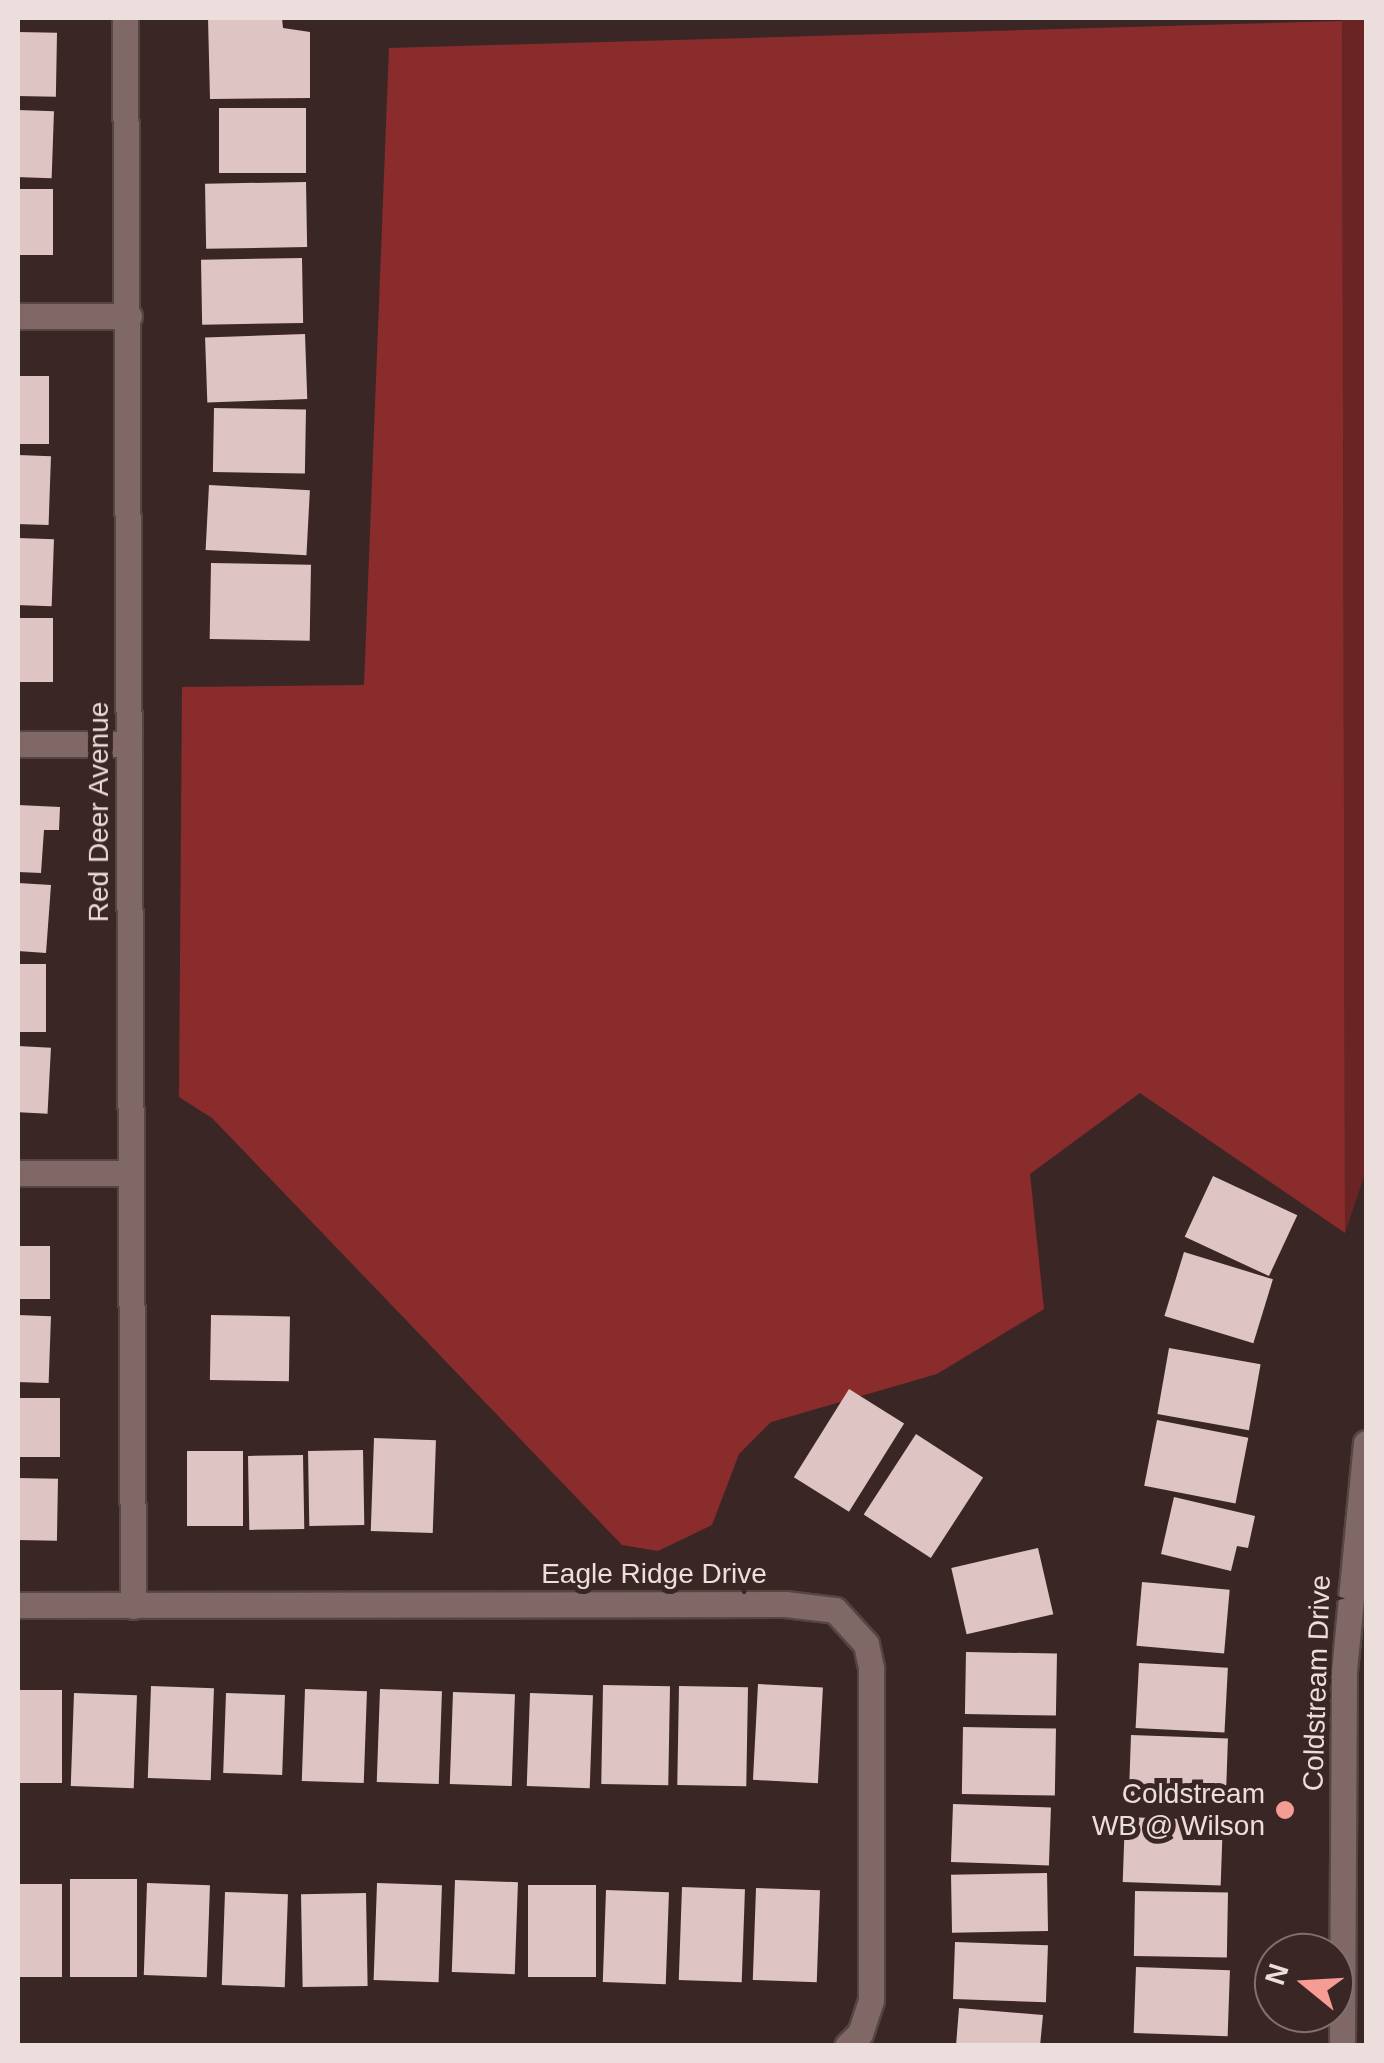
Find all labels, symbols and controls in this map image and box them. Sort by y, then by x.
street label: Red Deer Avenue [82,701,116,923]
street label: Eagle Ridge Drive [541,1557,767,1591]
street label: Coldstream Drive [1296,1574,1338,1792]
place label: Coldstream WB @ Wilson [1092,1777,1265,1843]
marker: Coldstream WB @ Wilson [1274,1799,1296,1821]
north arrow [1254,1933,1354,2033]
text: N [1259,1960,1295,1989]

